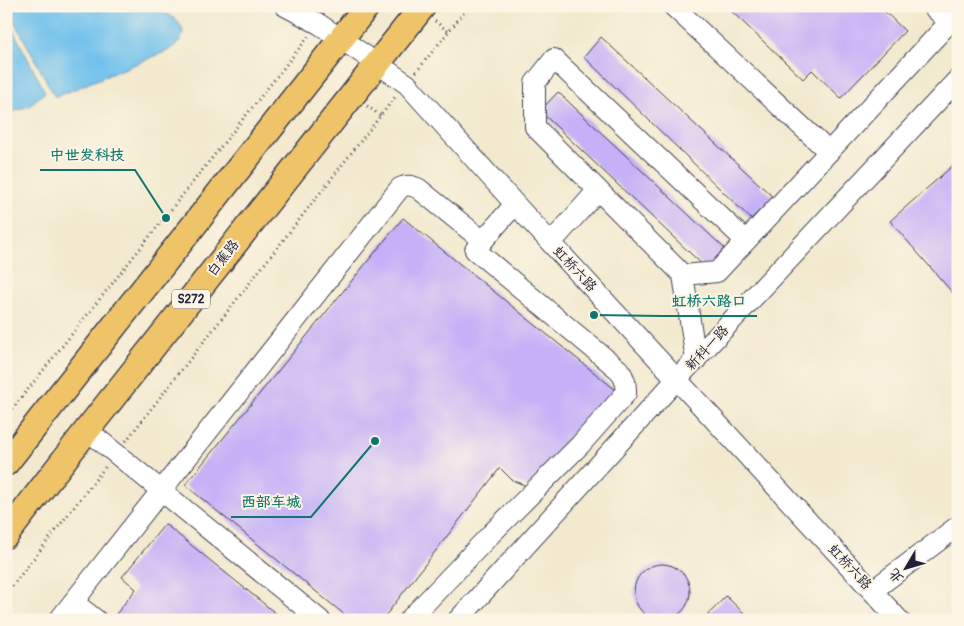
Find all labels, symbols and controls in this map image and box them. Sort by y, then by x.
callout: 中世发科技 [40,140,135,170]
text: 中世发科技 [49,146,125,165]
street label: 白蕉路 [203,236,243,280]
street label: 虹桥六路 [550,243,600,295]
callout: 虹桥六路口 [662,286,757,316]
road number: S272 [172,290,210,308]
text: 虹桥六路口 [671,292,747,311]
street label: 新科一路 [682,322,732,374]
callout: 西部车城 [231,487,311,517]
text: 西部车城 [241,493,301,512]
street label: 虹桥六路 [825,541,875,593]
north arrow [882,544,932,594]
text: 北 [885,565,907,586]

